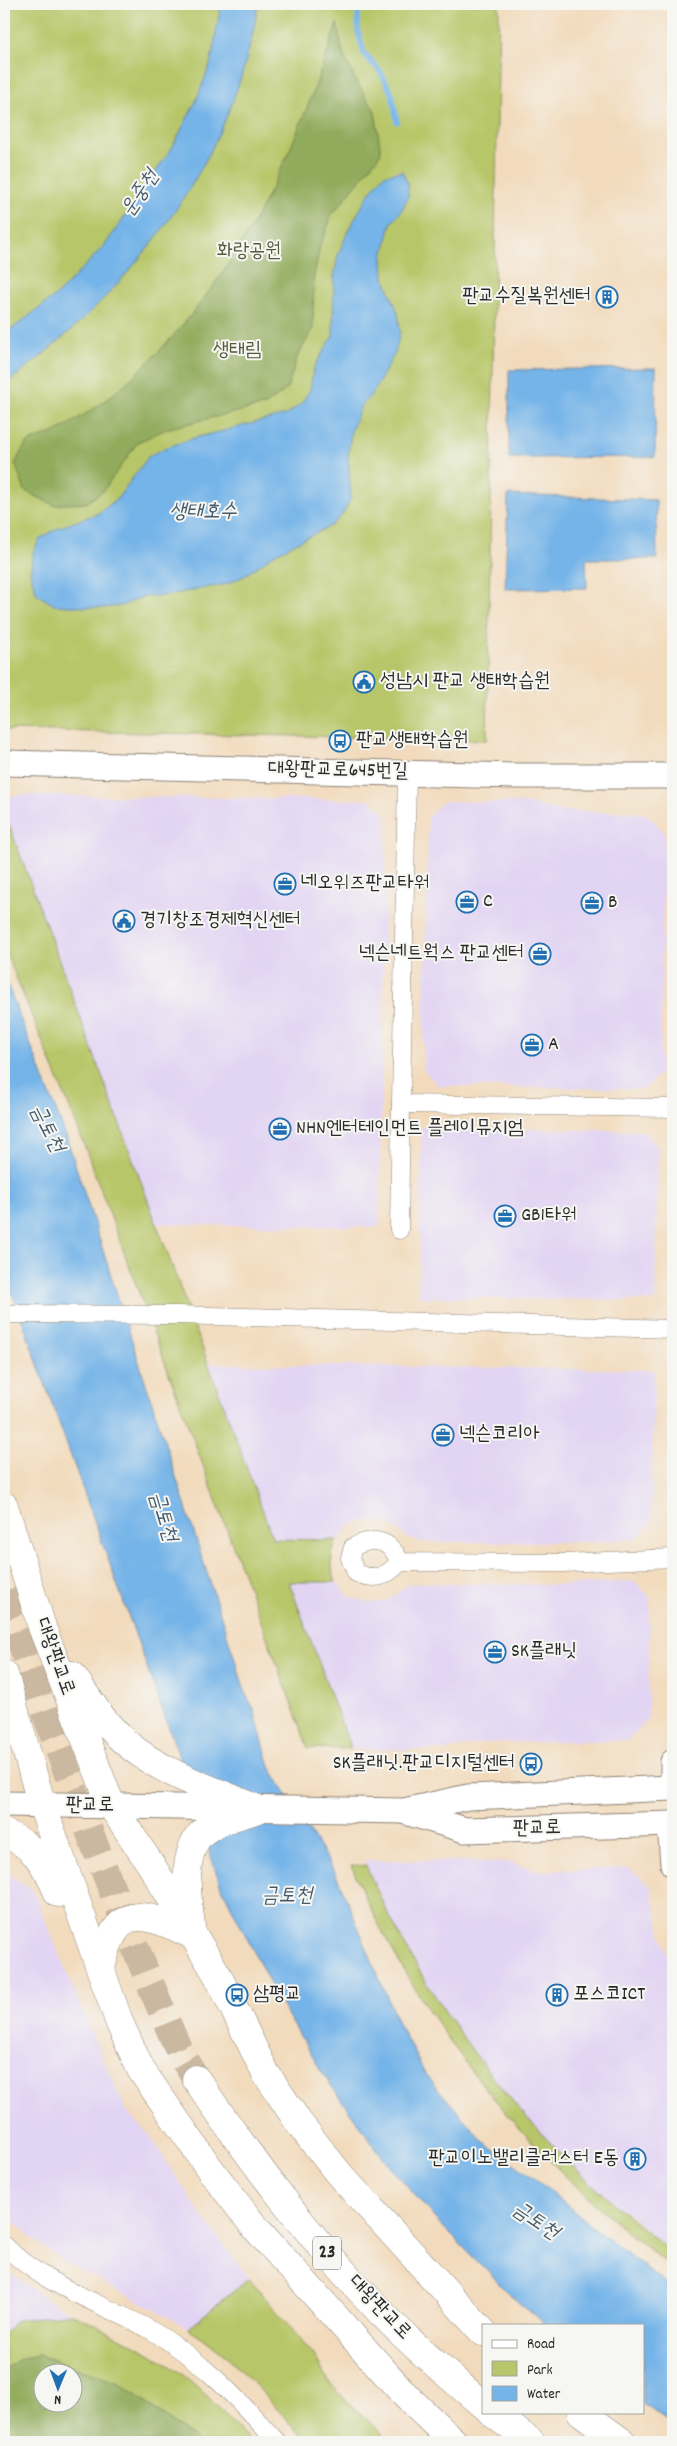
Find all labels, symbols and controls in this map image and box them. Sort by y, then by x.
water label: 운중천 [114,163,169,223]
park label: 화랑공원 [217,238,281,266]
place label: 판교수질복원센터 [462,283,591,311]
building icon: 판교수질복원센터 [595,285,619,309]
park label: 생태림 [213,337,261,365]
water label: 생태호수 [169,498,237,528]
place label: 성남시 판교 생태학습원 [380,668,550,696]
public building icon: 성남시 판교 생태학습원 [352,670,376,694]
place label: 판교생태학습원 [356,727,469,755]
bus stop icon: 판교생태학습원 [328,729,352,753]
street label: 대왕판교로645번길 [268,756,408,786]
place label: 네오위즈판교타워 [301,870,430,898]
office icon: 네오위즈판교타워 [273,872,297,896]
place label: C [483,888,493,916]
place label: B [608,889,617,917]
office icon: C [455,890,479,914]
office icon: B [580,891,604,915]
place label: 경기창조경제혁신센터 [140,907,301,935]
public building icon: 경기창조경제혁신센터 [112,909,136,933]
place label: 넥슨네트웍스 판교센터 [358,940,524,968]
office icon: 넥슨네트웍스 판교센터 [528,942,552,966]
place label: A [548,1031,559,1059]
office icon: A [520,1033,544,1057]
water label: 금토천 [21,1100,72,1160]
place label: NHN엔터테인먼트 플레이뮤지엄 [296,1115,524,1143]
office icon: NHN엔터테인먼트 플레이뮤지엄 [268,1117,292,1141]
place label: GB1타워 [521,1202,577,1230]
office icon: GB1타워 [493,1204,517,1228]
place label: 넥슨코리아 [459,1421,539,1449]
office icon: 넥슨코리아 [431,1423,455,1447]
water label: 금토천 [140,1488,184,1548]
street label: 대왕판교로 [27,1614,81,1700]
place label: SK플래닛 [511,1638,577,1666]
office icon: SK플래닛 [483,1640,507,1664]
place label: SK플래닛.판교디지털센터 [333,1750,515,1778]
bus stop icon: SK플래닛.판교디지털센터 [519,1752,543,1776]
street label: 판교로 [66,1792,114,1820]
street label: 판교로 [513,1815,561,1843]
water label: 금토천 [262,1882,314,1912]
place label: 삼평교 [253,1981,301,2009]
place label: 포스코ICT [573,1981,645,2009]
bus stop icon: 삼평교 [225,1983,249,2007]
building icon: 포스코ICT [545,1983,569,2007]
place label: 판교이노밸리클러스터 E동 [428,2145,619,2173]
building icon: 판교이노밸리클러스터 E동 [623,2147,647,2171]
water label: 금토천 [506,2195,566,2250]
road number: 23 [313,2236,341,2270]
street label: 대왕판교로 [341,2269,417,2347]
legend [482,2324,644,2414]
text: Road [527,2334,555,2356]
text: Park [527,2360,553,2382]
north arrow [32,2364,82,2414]
text: Water [527,2384,561,2406]
text: N [54,2389,61,2409]

